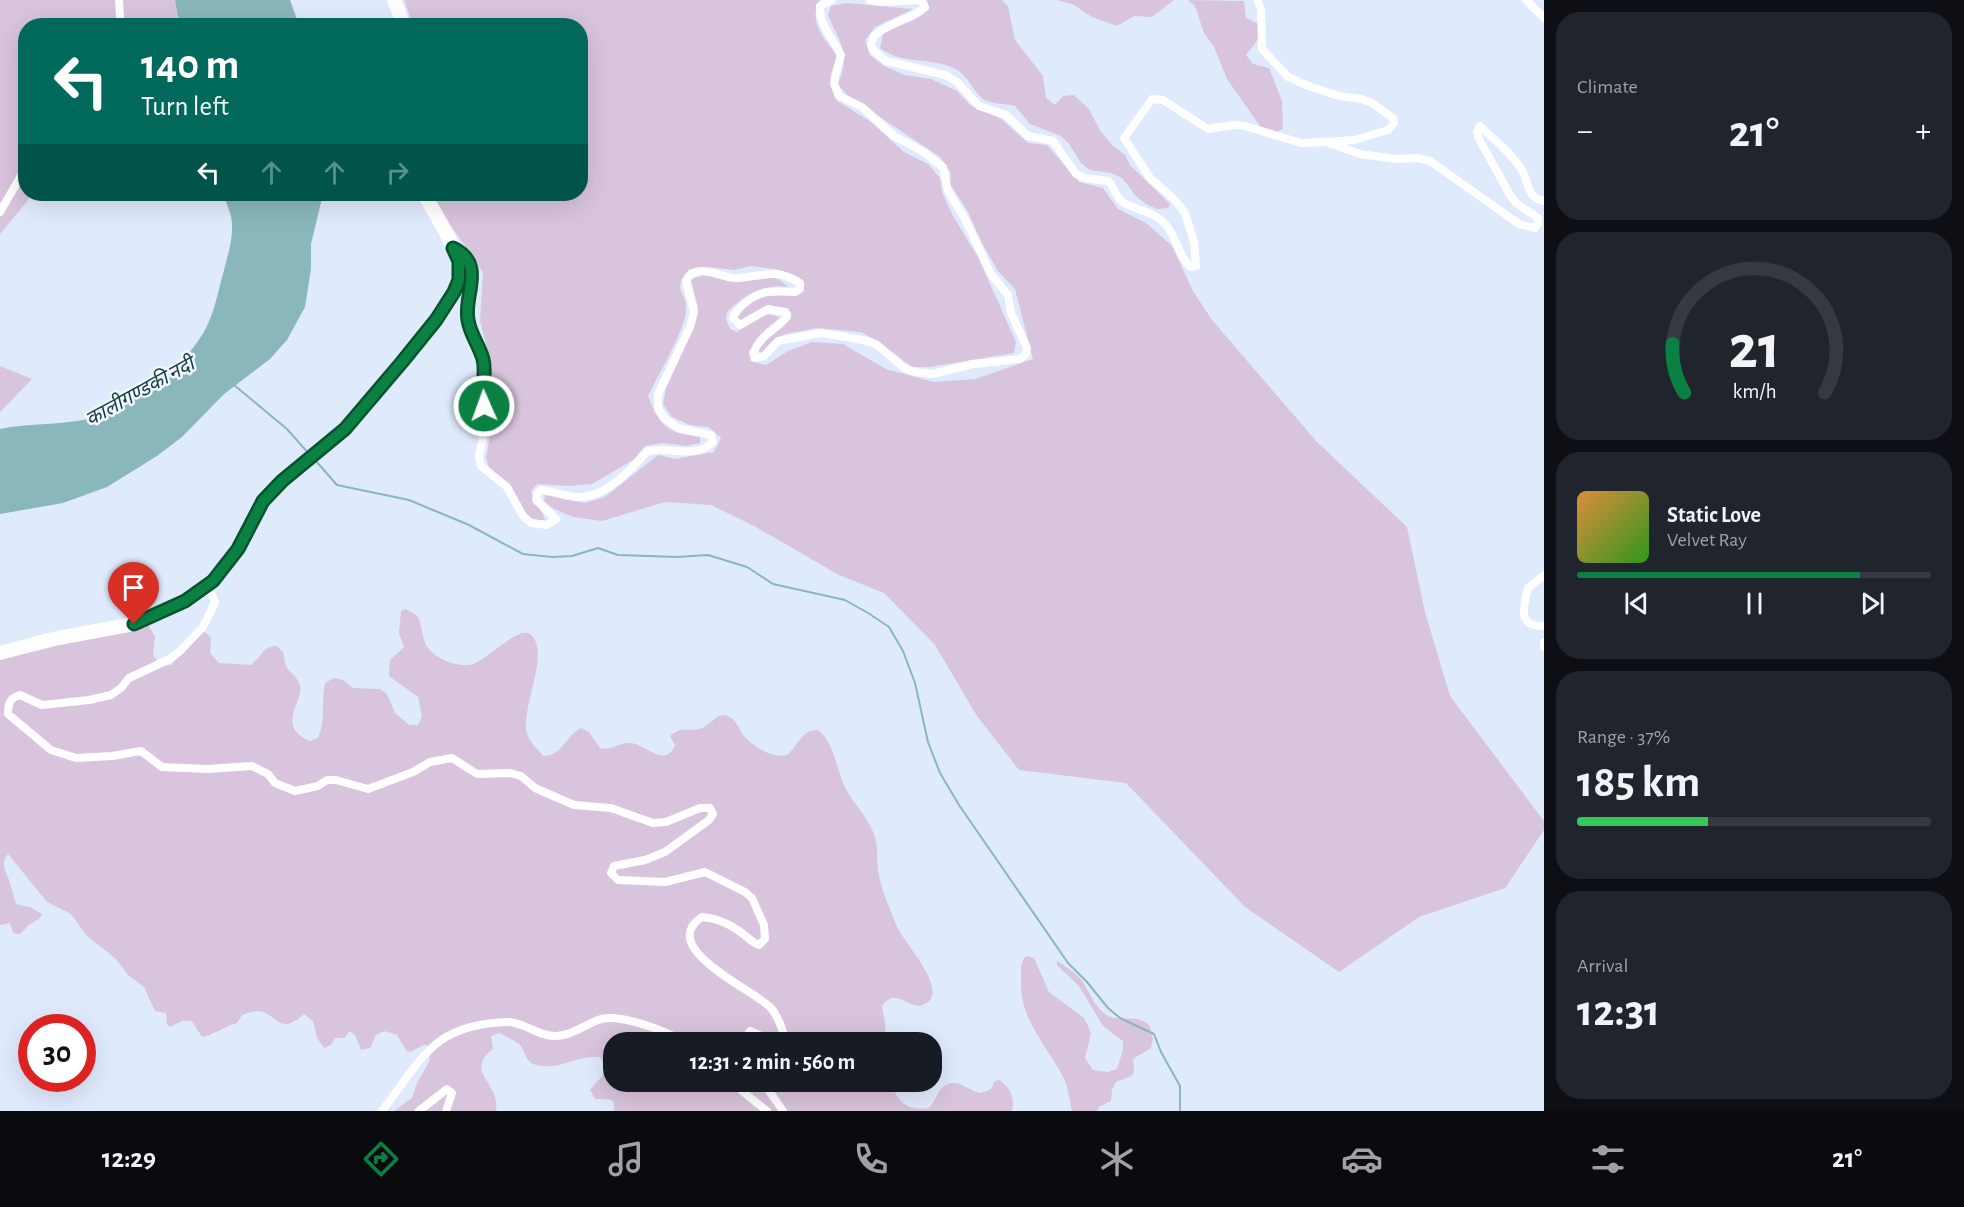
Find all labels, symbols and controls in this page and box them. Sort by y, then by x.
icon: left [42,42,120,120]
text: 140 m [141,44,239,86]
text: Climate [1577,77,1638,97]
text: Turn left [141,93,229,120]
text: 21° [1729,110,1779,155]
text: − [1577,115,1593,148]
text: + [1915,115,1931,148]
icon: left [192,156,225,189]
icon: ahead [255,156,288,189]
icon: ahead [318,156,351,189]
icon: right [381,156,414,189]
text: 21 [1728,317,1780,379]
water label: कालीगण्डकी नदी [81,350,201,430]
position arrow [452,374,516,438]
text: km/h [1732,381,1776,402]
text: Static Love [1667,504,1761,526]
text: Velvet Ray [1667,530,1747,550]
pin [108,562,159,624]
icon: arrive [117,571,150,604]
icon: previous [1620,587,1653,620]
icon: pause [1738,587,1771,620]
icon: next [1856,587,1889,620]
text: Range · 37% [1577,727,1670,747]
text: 185 km [1577,760,1700,805]
text: Arrival [1577,956,1628,976]
text: 12:31 [1577,989,1660,1034]
speed limit sign: 30 [18,1014,96,1092]
text: 12:31 · 2 min · 560 m [690,1051,855,1073]
icon: directions [360,1138,402,1180]
icon: music [605,1138,647,1180]
icon: phone [850,1138,892,1180]
icon: climate [1096,1138,1138,1180]
icon: car [1341,1138,1383,1180]
icon: filters [1587,1138,1629,1180]
text: 12:29 [102,1145,156,1172]
text: 21° [1832,1145,1862,1172]

